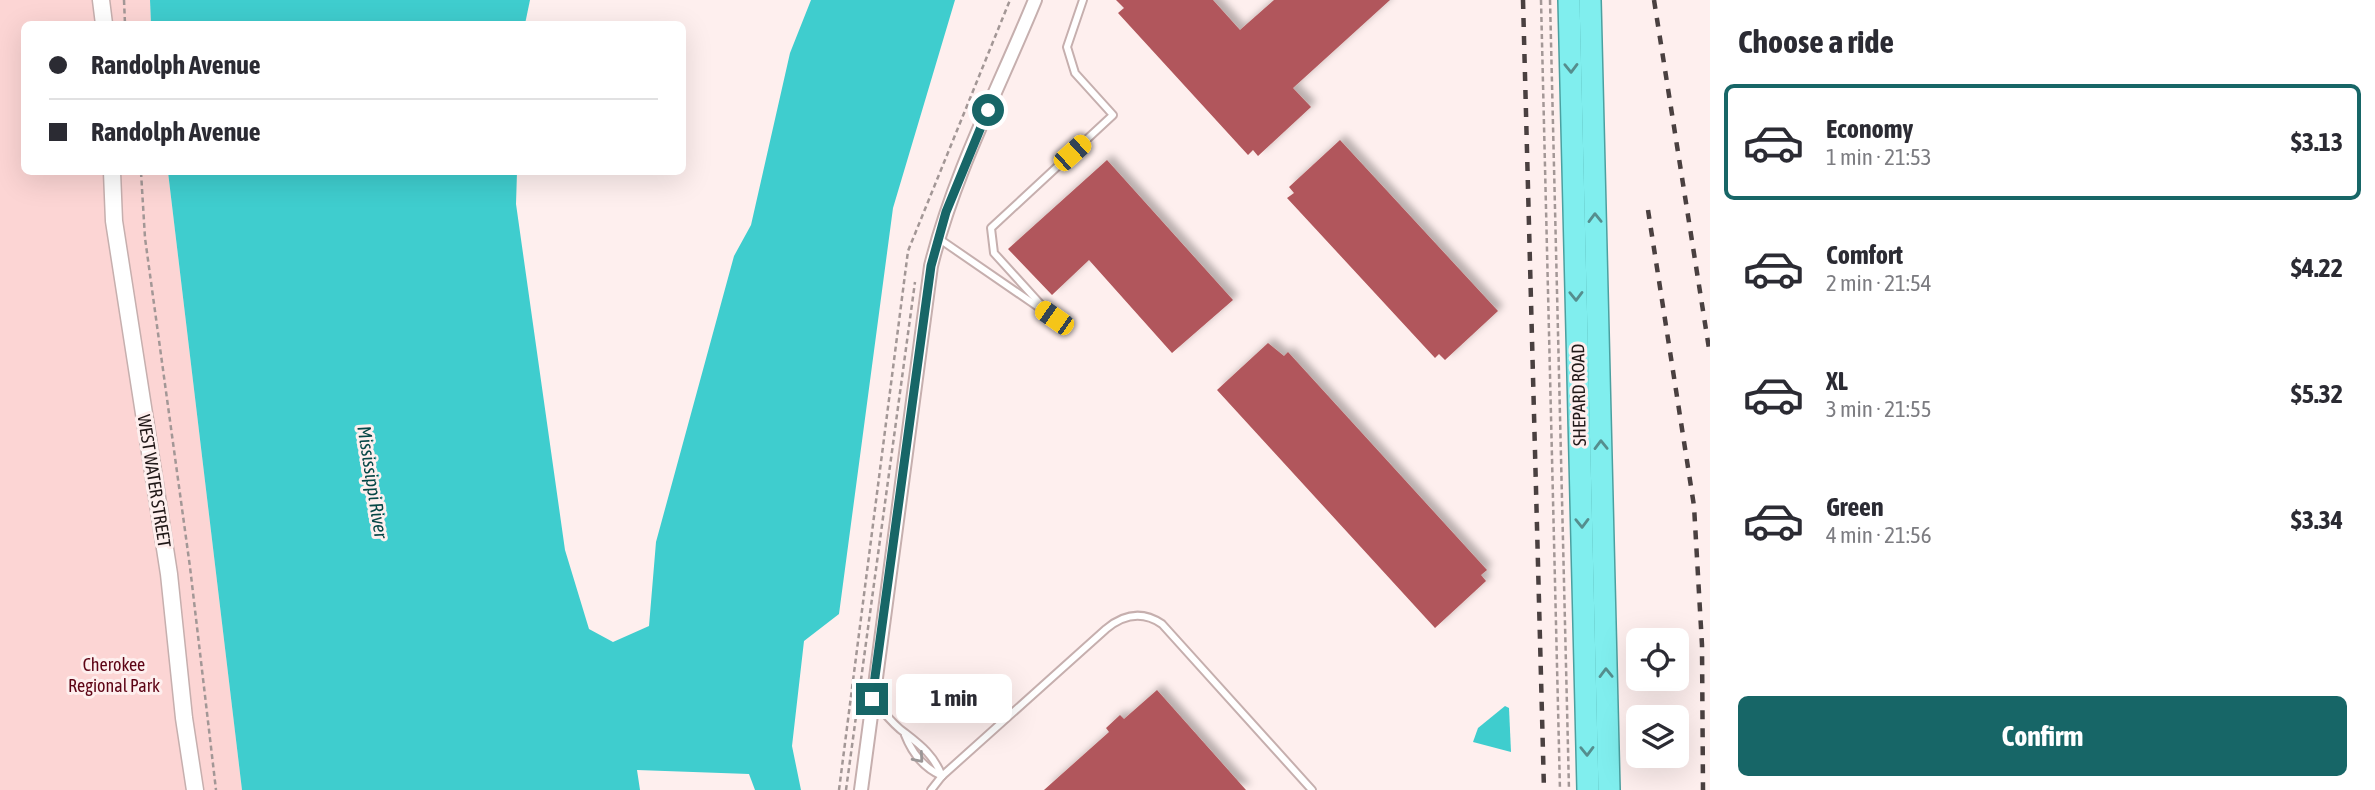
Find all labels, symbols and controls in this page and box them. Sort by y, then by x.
text: Choose a ride [1738,23,1894,60]
text: Randolph Avenue [91,50,261,80]
one-way arrow [1563,63,1579,74]
route start [972,94,1004,126]
icon: car [1742,111,1805,174]
text: Economy [1826,114,1913,144]
text: Randolph Avenue [91,117,261,147]
text: $3.13 [2291,127,2343,157]
car [1050,131,1095,175]
text: 1 min · 21:53 [1826,144,1932,170]
one-way arrow [1588,212,1603,223]
icon: car [1742,237,1805,300]
text: Comfort [1826,240,1903,270]
text: $4.22 [2291,253,2343,283]
text: 2 min · 21:54 [1826,270,1932,296]
one-way arrow [1569,290,1584,301]
car [1031,297,1078,339]
street label: SHEPARD ROAD [1567,344,1590,446]
icon: car [1742,363,1805,426]
text: XL [1826,366,1848,396]
text: $5.32 [2291,379,2343,409]
text: 3 min · 21:55 [1826,396,1932,422]
street label: WEST WATER STREET [134,413,175,549]
water label: Mississippi River [353,424,393,541]
one-way arrow [1593,440,1609,450]
icon: car [1742,489,1805,552]
text: Green [1826,492,1884,522]
text: $3.34 [2291,505,2343,535]
one-way arrow [1574,518,1590,529]
text: 4 min · 21:56 [1826,522,1932,548]
map controls [1626,628,1689,768]
button: locate [1626,628,1689,691]
park label: Cherokee Regional Park [68,654,160,696]
one-way arrow [1599,667,1614,678]
callout: 1 min [896,674,1012,724]
route end [856,683,888,715]
text: 1 min [931,685,977,711]
button: Confirm [1738,696,2347,776]
button: layers [1626,705,1689,768]
one-way arrow [1580,745,1595,756]
one-way arrow [911,750,923,763]

